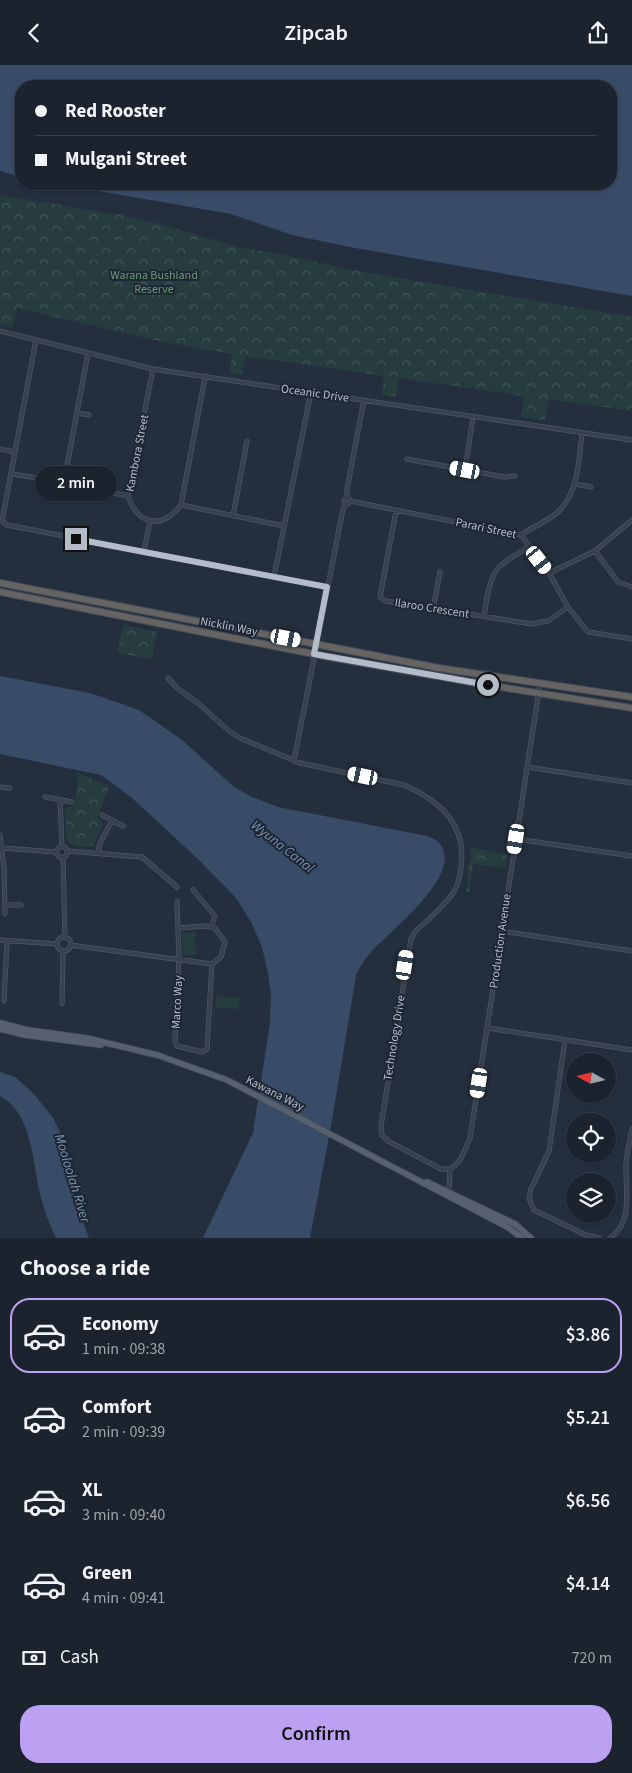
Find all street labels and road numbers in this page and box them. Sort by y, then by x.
street label: Oceanic Drive [280,380,350,407]
street label: Kambora Street [122,413,153,493]
street label: Parari Street [454,514,518,543]
street label: Ilaroo Crescent [393,594,470,623]
street label: Nicklin Way [199,613,259,640]
street label: Production Avenue [485,893,516,989]
street label: Marco Way [168,974,187,1029]
street label: Technology Drive [379,994,410,1082]
street label: Kawana Way [243,1071,307,1116]

